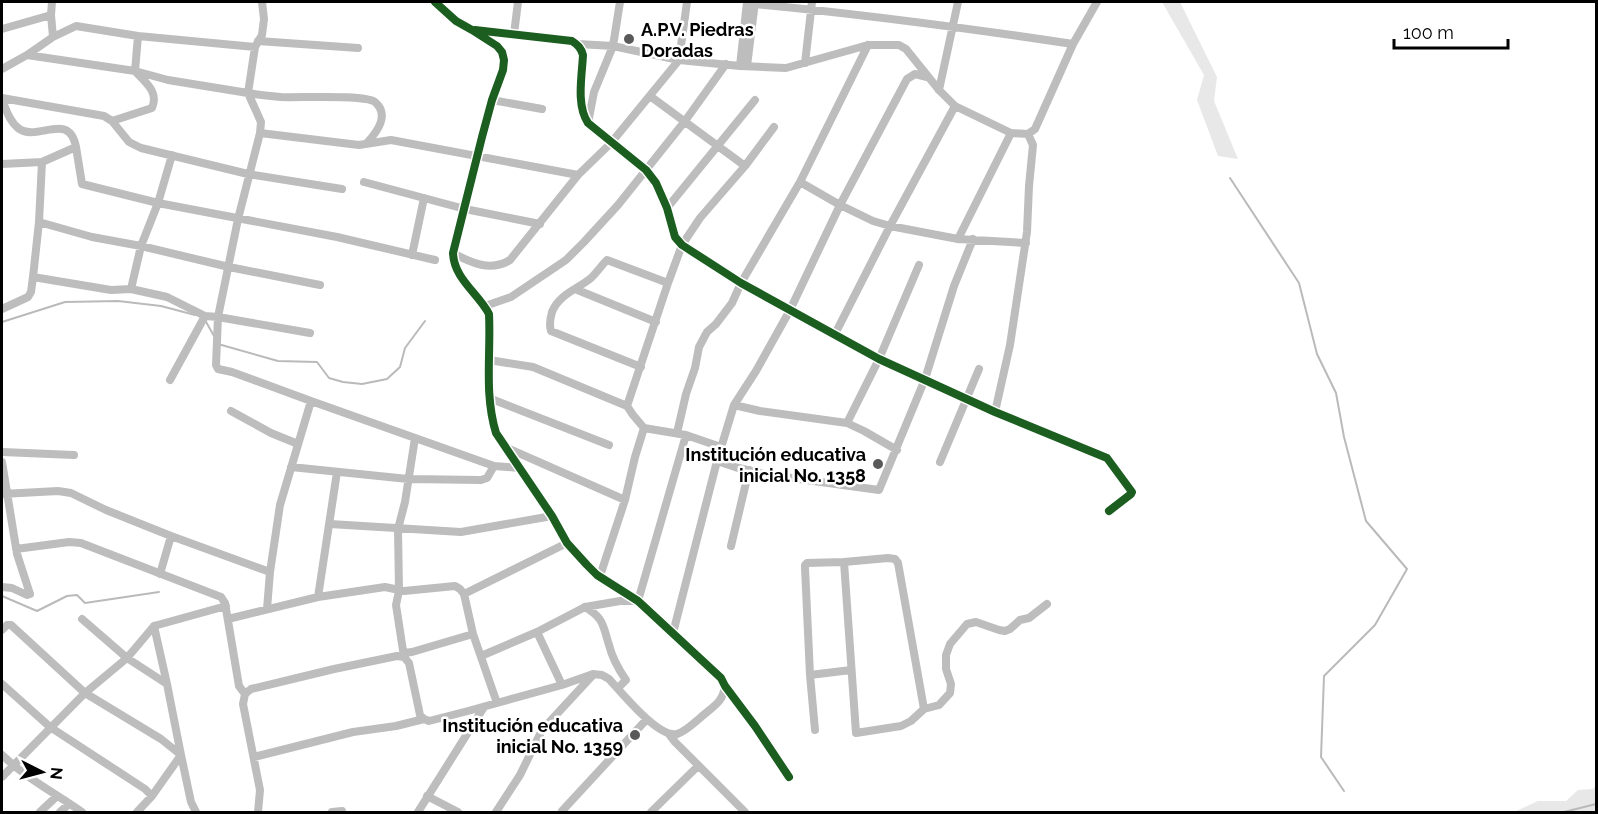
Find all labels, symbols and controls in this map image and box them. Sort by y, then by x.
scale bar [1394,12,1508,50]
place label: A.P.V. Piedras Doradas [641,19,754,61]
text: 100 m [1403,22,1454,43]
marker: A.P.V. Piedras Doradas [622,32,636,46]
place label: Institución educativa inicial No. 1358 [685,444,866,486]
marker: Institución educativa inicial No. 1358 [871,457,885,471]
place label: Institución educativa inicial No. 1359 [442,715,623,757]
marker: Institución educativa inicial No. 1359 [628,728,642,742]
north arrow [12,742,72,802]
text: N [46,766,67,781]

